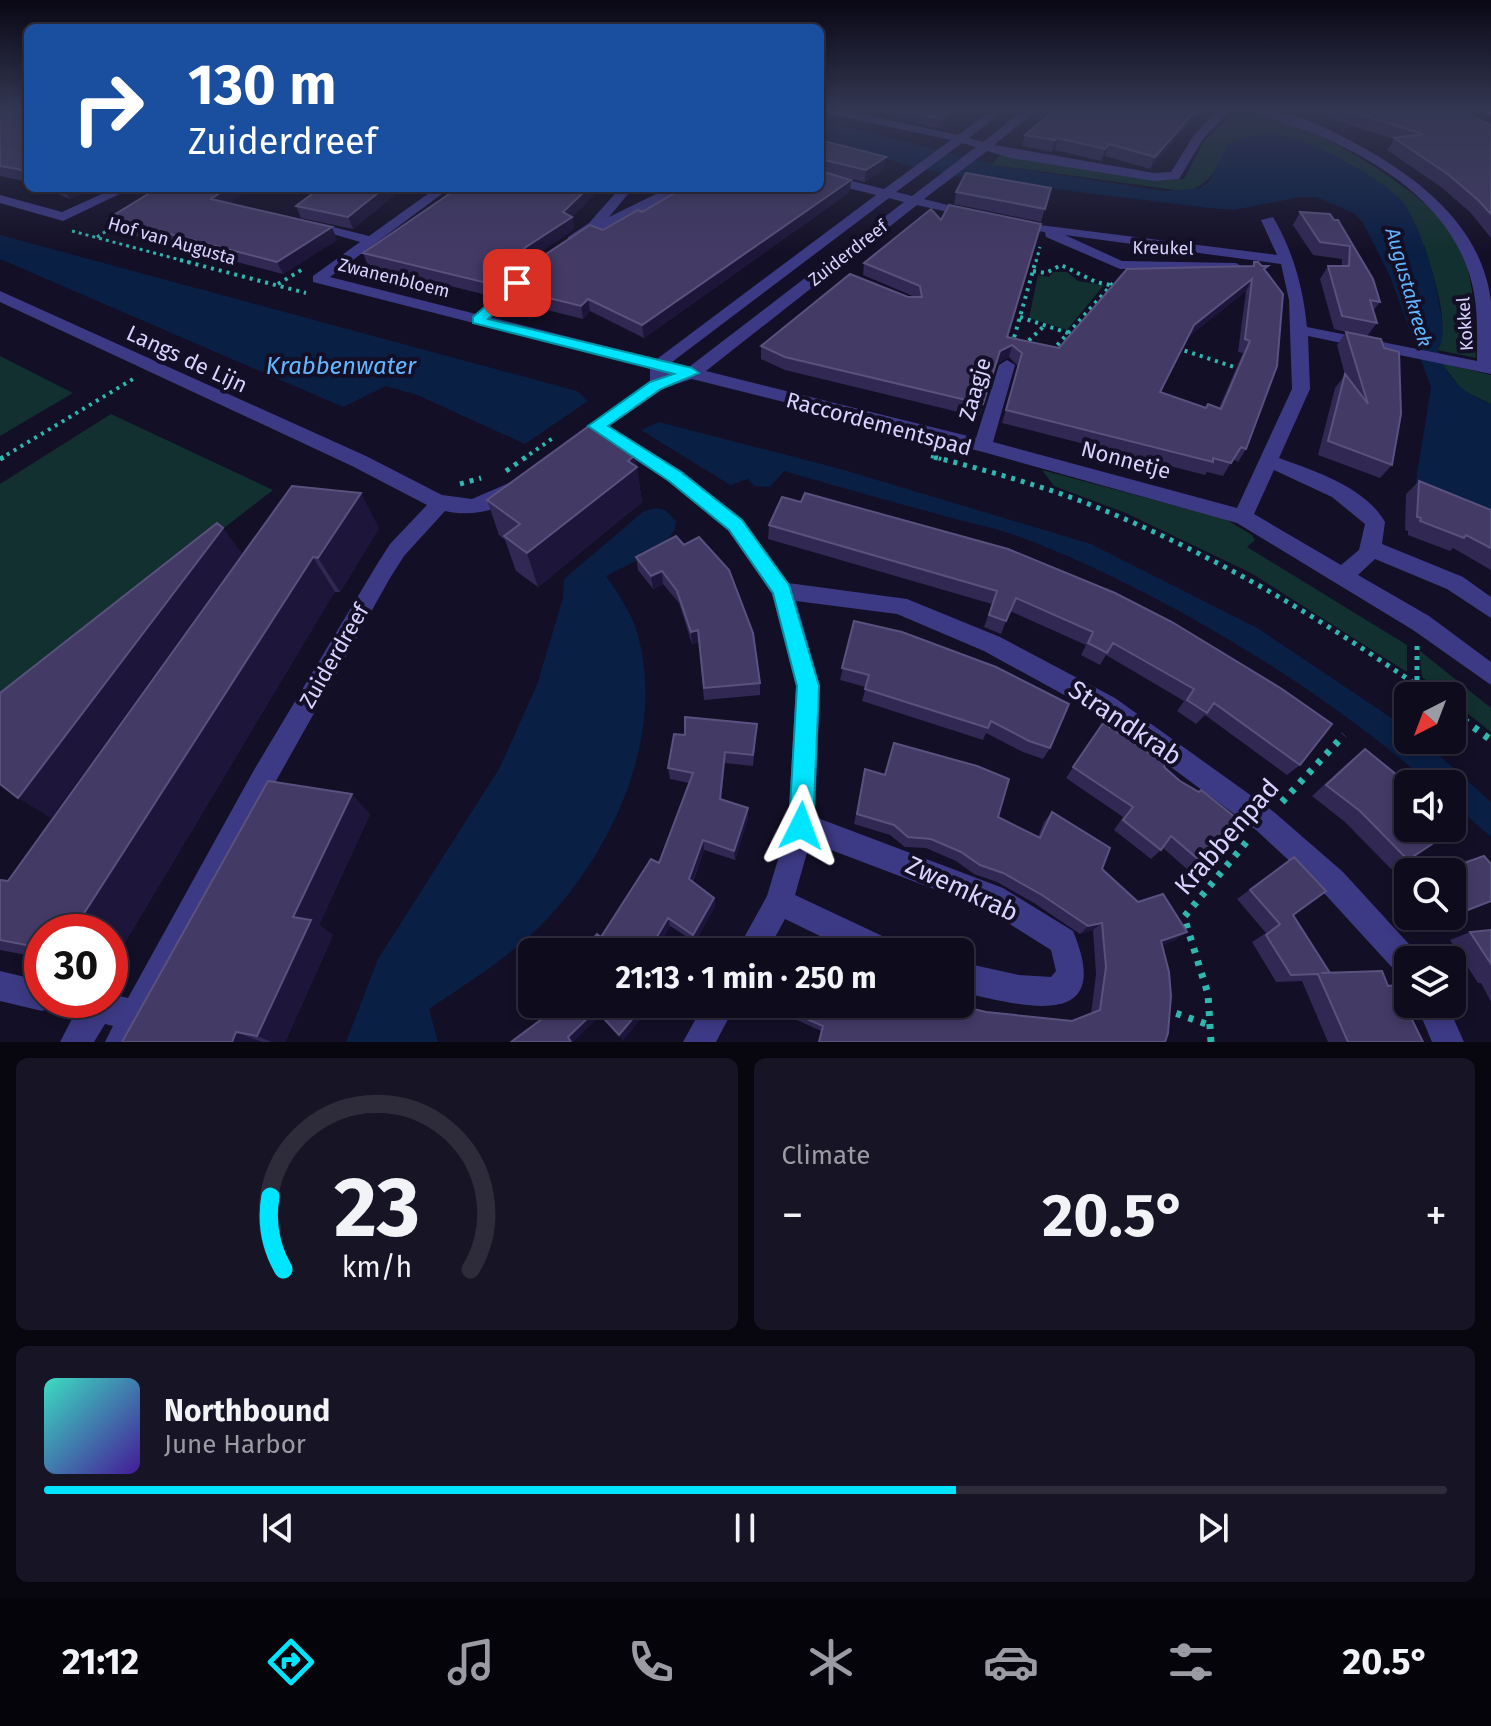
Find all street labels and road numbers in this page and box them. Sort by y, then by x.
street label: Hof van Augusta [105,212,239,270]
street label: Zuiderdreef [804,214,894,291]
street label: Kreukel [1132,236,1194,260]
street label: Zwanenbloem [336,254,452,302]
street label: Kokkel [1452,296,1478,352]
street label: Langs de Lijn [122,319,252,399]
street label: Zaagje [953,354,997,424]
street label: Raccordementspad [783,386,975,462]
street label: Nonnetje [1078,435,1174,485]
street label: Zuiderdreef [293,598,375,713]
street label: Strandkrab [1063,674,1187,772]
street label: Krabbenpad [1168,773,1286,901]
street label: Zwemkrab [901,850,1023,928]

